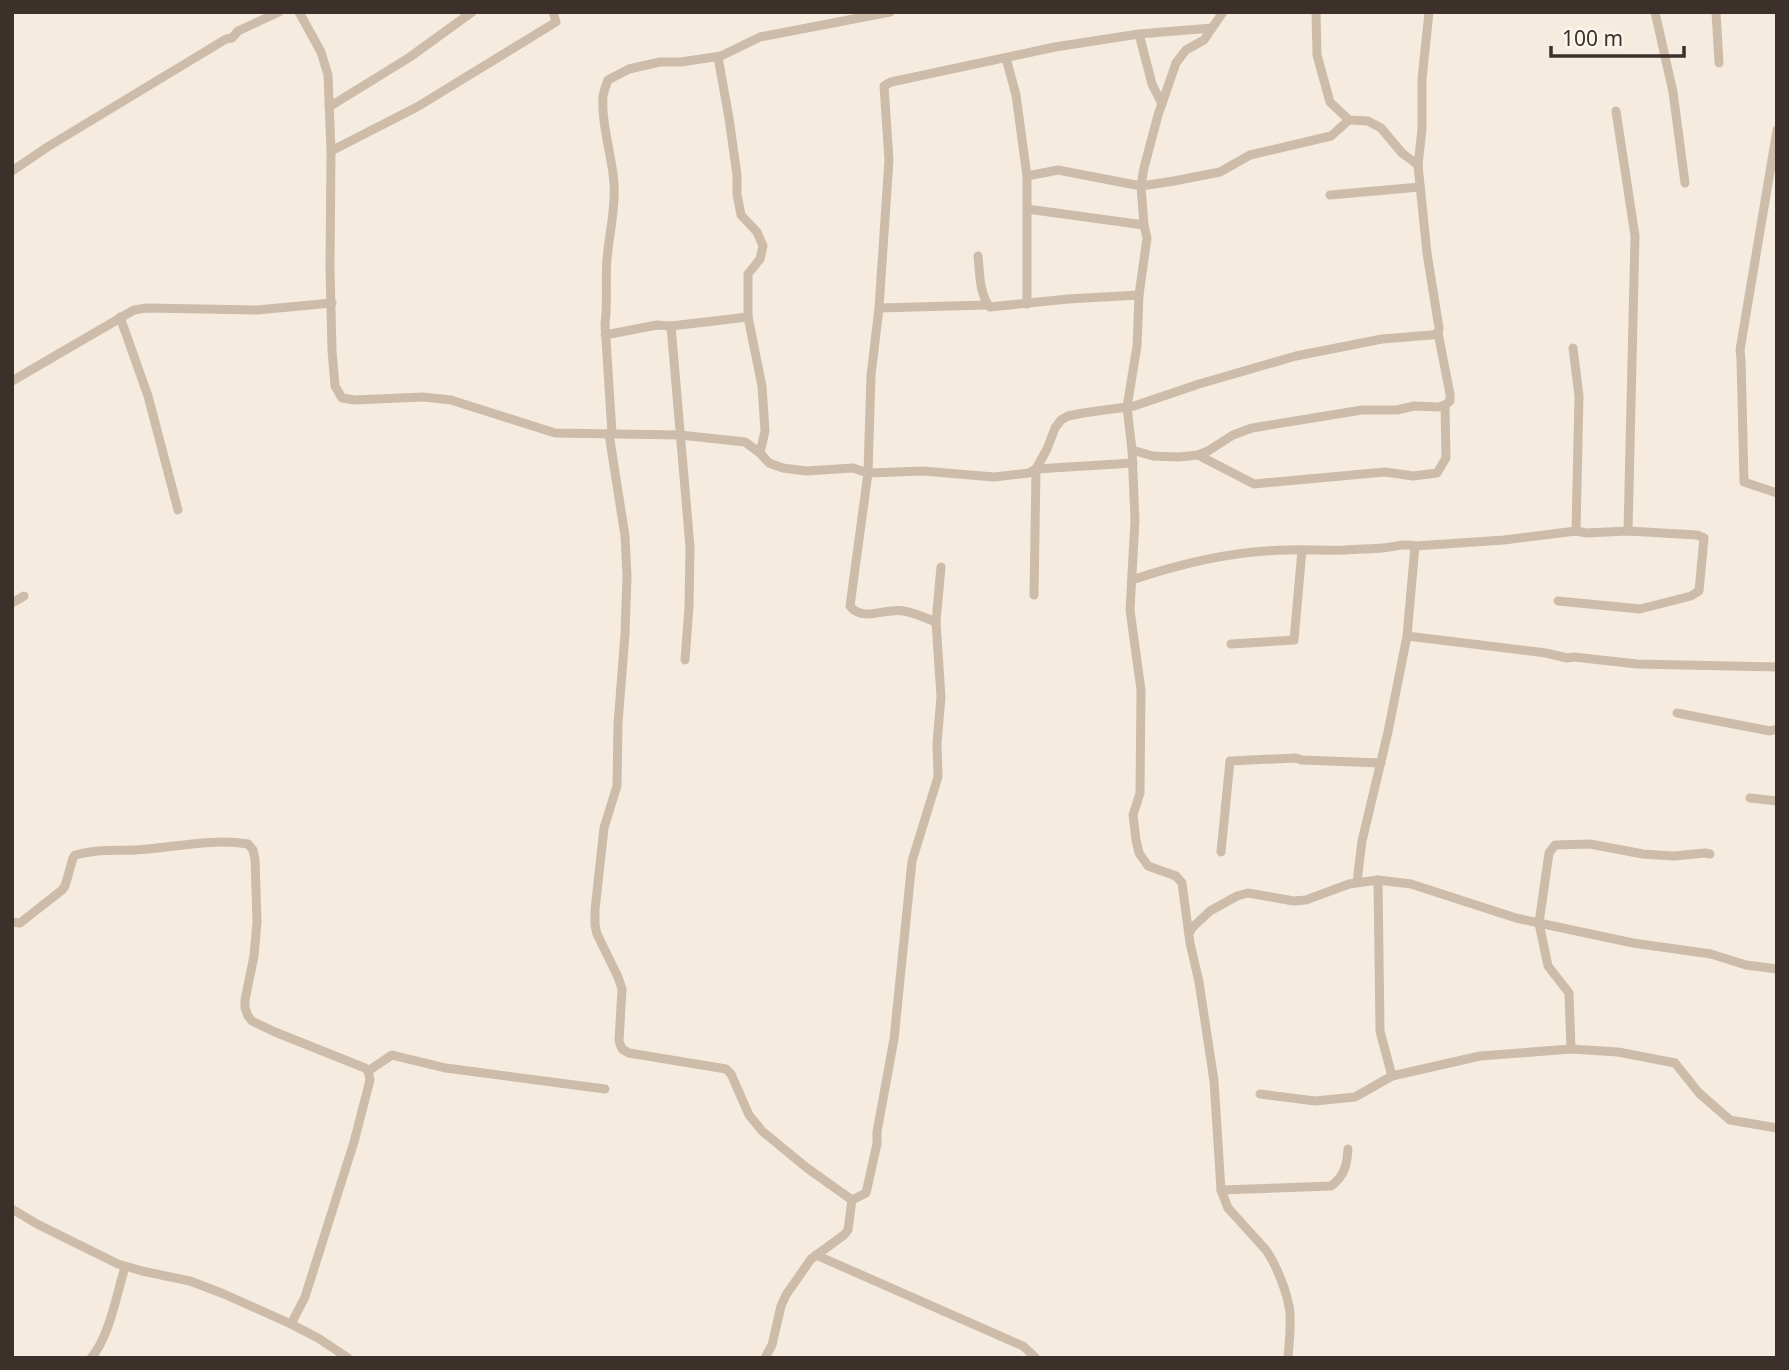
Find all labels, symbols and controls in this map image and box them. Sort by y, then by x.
scale bar [1551,14,1684,58]
text: 100 m [1562,24,1623,52]

